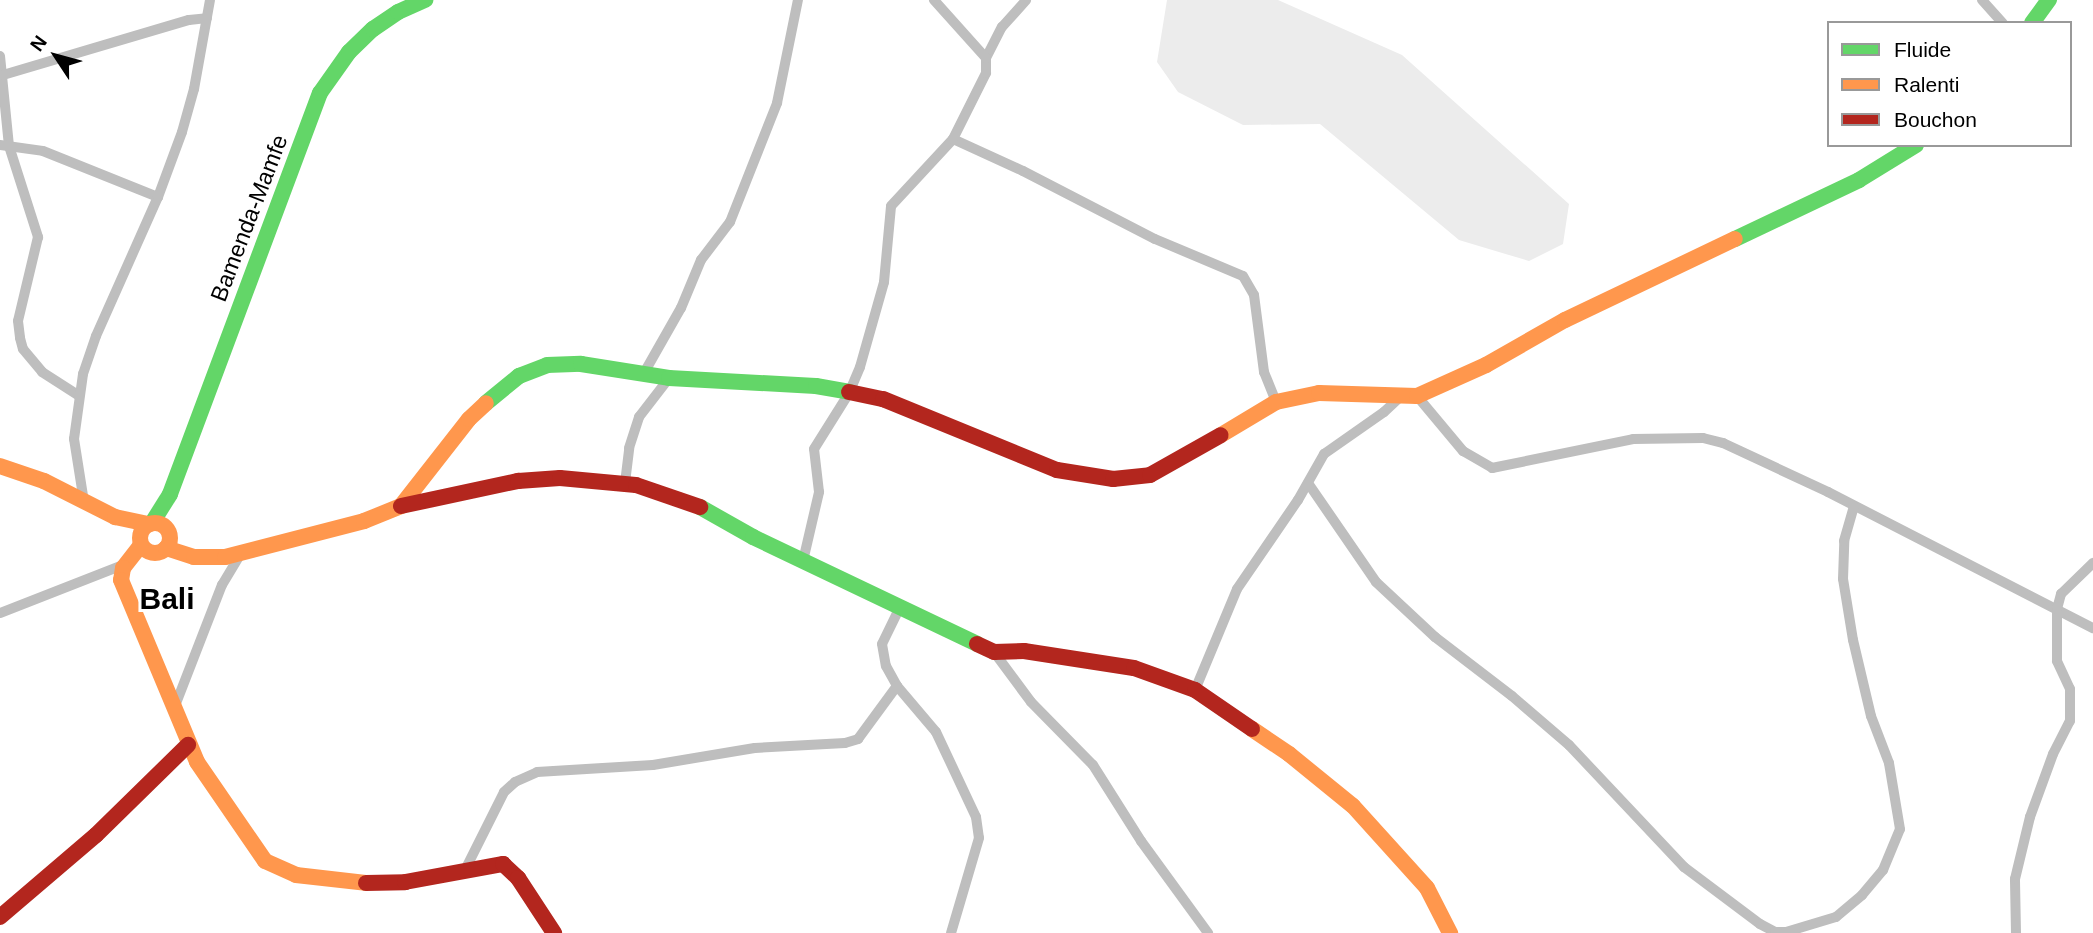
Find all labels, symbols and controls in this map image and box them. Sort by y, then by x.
north arrow [21,21,91,91]
legend [1827,21,2072,147]
text: N [26,32,51,55]
text: Fluide [1894,38,1951,61]
text: Ralenti [1894,73,1959,96]
text: Bouchon [1894,108,1977,131]
street label: Bamenda-Mamfe [205,131,293,305]
district label: Bali [139,581,195,617]

